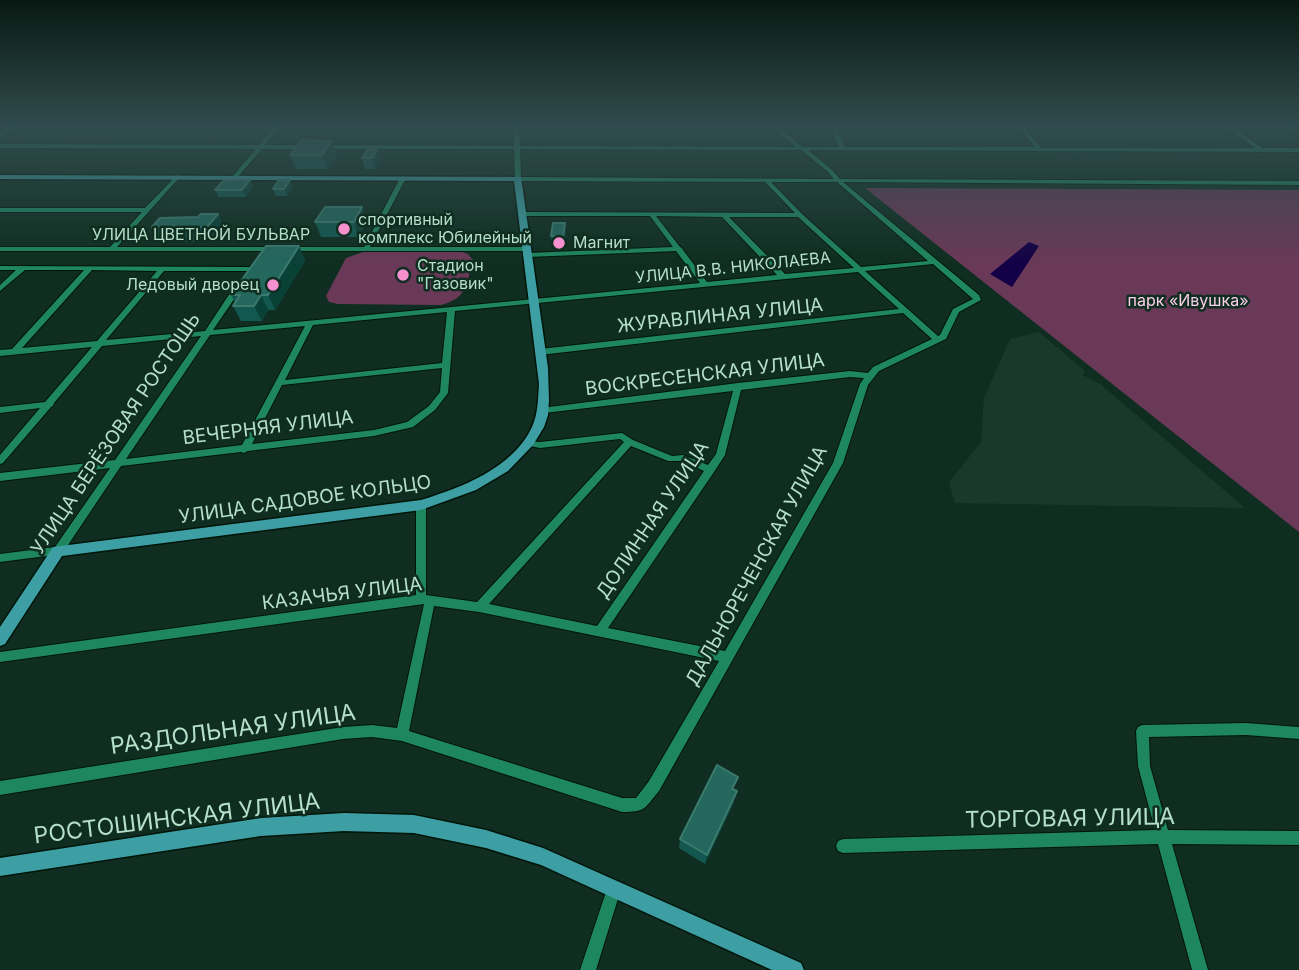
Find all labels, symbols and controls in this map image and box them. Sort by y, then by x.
place label: спортивный комплекс Юбилейный [358,210,532,248]
marker: спортивный комплекс Юбилейный [336,221,352,237]
street label: УЛИЦА ЦВЕТНОЙ БУЛЬВАР [92,225,310,245]
place label: Магнит [573,233,630,253]
marker: Магнит [551,235,567,251]
street label: УЛИЦА В.В. НИКОЛАЕВА [634,248,832,288]
place label: Стадион "Газовик" [417,256,494,294]
marker: Стадион "Газовик" [395,267,411,283]
place label: Ледовый дворец [126,275,259,295]
marker: Ледовый дворец [265,277,281,293]
park label: парк «Ивушка» [1128,291,1248,311]
street label: ЖУРАВЛИНАЯ УЛИЦА [616,294,824,338]
street label: УЛИЦА БЕРЁЗОВАЯ РОСТОШЬ [26,309,206,559]
street label: ВОСКРЕСЕНСКАЯ УЛИЦА [584,349,826,401]
street label: ВЕЧЕРНЯЯ УЛИЦА [181,406,355,450]
street label: ДОЛИННАЯ УЛИЦА [592,437,714,603]
street label: ДАЛЬНОРЕЧЕНСКАЯ УЛИЦА [681,442,833,690]
street label: УЛИЦА САДОВОЕ КОЛЬЦО [177,471,433,529]
street label: КАЗАЧЬЯ УЛИЦА [261,573,423,615]
street label: РАЗДОЛЬНАЯ УЛИЦА [109,699,357,761]
street label: РОСТОШИНСКАЯ УЛИЦА [32,788,322,850]
street label: ТОРГОВАЯ УЛИЦА [965,803,1175,835]

